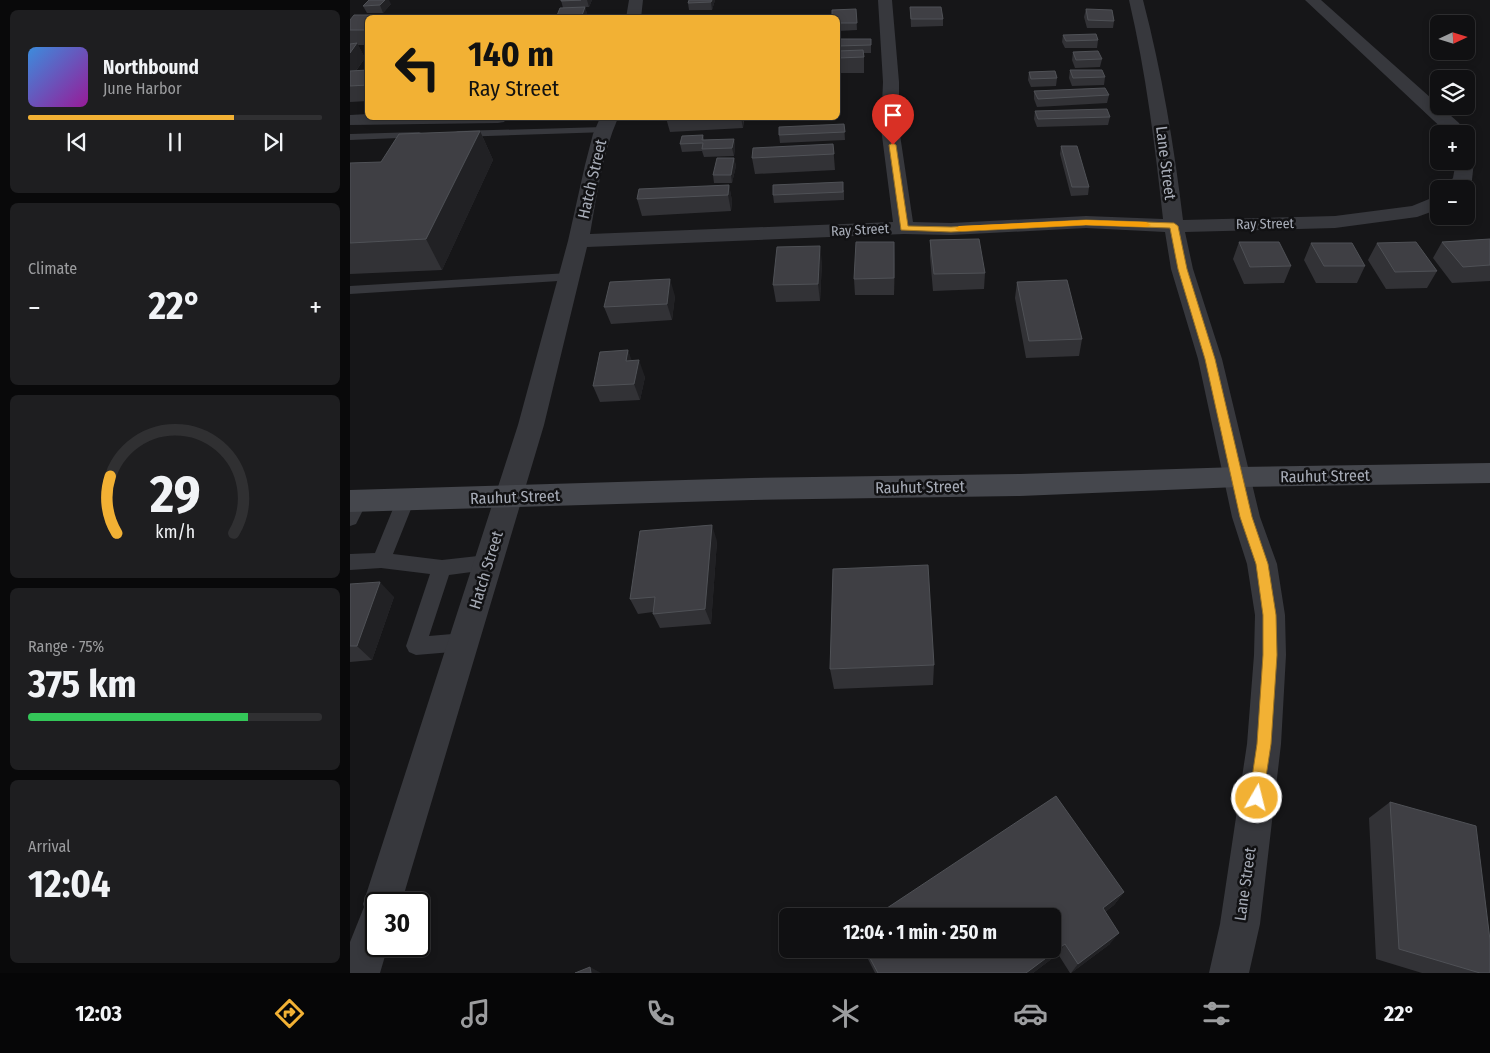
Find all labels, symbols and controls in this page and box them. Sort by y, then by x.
north arrow [1430,15,1475,60]
map controls [1430,15,1475,225]
text: 140 m [468,33,554,75]
icon: left [385,35,450,100]
text: Northbound [103,56,199,79]
button: layers [1430,70,1475,115]
text: Ray Street [468,75,559,102]
text: June Harbor [103,79,181,98]
pin [872,94,914,145]
icon: arrive [879,101,907,129]
street label: Lane Street [1152,125,1180,202]
button: + [1430,125,1475,170]
icon: previous [63,128,91,156]
icon: pause [161,128,189,156]
icon: next [259,128,287,156]
street label: Hatch Street [574,137,611,221]
button: − [1430,180,1475,225]
street label: Ray Street [1236,215,1295,233]
street label: Ray Street [831,220,890,240]
text: Climate [28,259,77,278]
text: 22° [148,283,201,329]
text: − [28,291,41,324]
text: + [309,291,322,324]
text: 29 [149,463,200,526]
street label: Rauhut Street [1280,466,1371,486]
street label: Rauhut Street [875,477,966,497]
street label: Rauhut Street [470,486,561,508]
text: km/h [155,521,195,543]
street label: Hatch Street [465,528,507,611]
text: Range · 75% [28,637,104,656]
text: 375 km [28,661,137,707]
position arrow [1230,771,1282,823]
text: Arrival [28,837,70,856]
street label: Lane Street [1230,845,1260,922]
text: 12:04 [28,861,111,907]
speed limit sign: 30 [365,892,430,957]
text: 12:04 · 1 min · 250 m [843,921,997,944]
icon: directions [272,996,307,1031]
icon: music [458,996,493,1031]
icon: phone [643,996,678,1031]
icon: climate [828,996,863,1031]
icon: car [1013,996,1048,1031]
icon: filters [1199,996,1234,1031]
text: 12:03 [75,1000,122,1027]
text: 22° [1384,1000,1415,1027]

